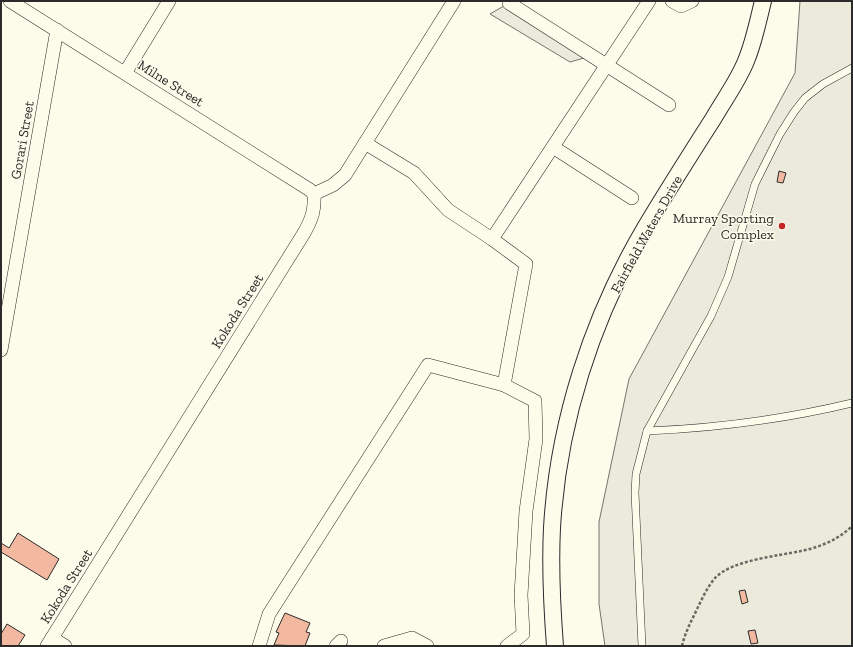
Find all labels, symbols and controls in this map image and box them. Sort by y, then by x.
street label: Milne Street [135,56,208,111]
street label: Gorari Street [7,99,38,181]
street label: Fairfield Waters Drive [607,172,686,296]
place label: Murray Sporting Complex [673,210,774,243]
marker: Murray Sporting Complex [777,221,787,231]
street label: Kokoda Street [208,270,267,352]
street label: Kokoda Street [37,545,96,627]

